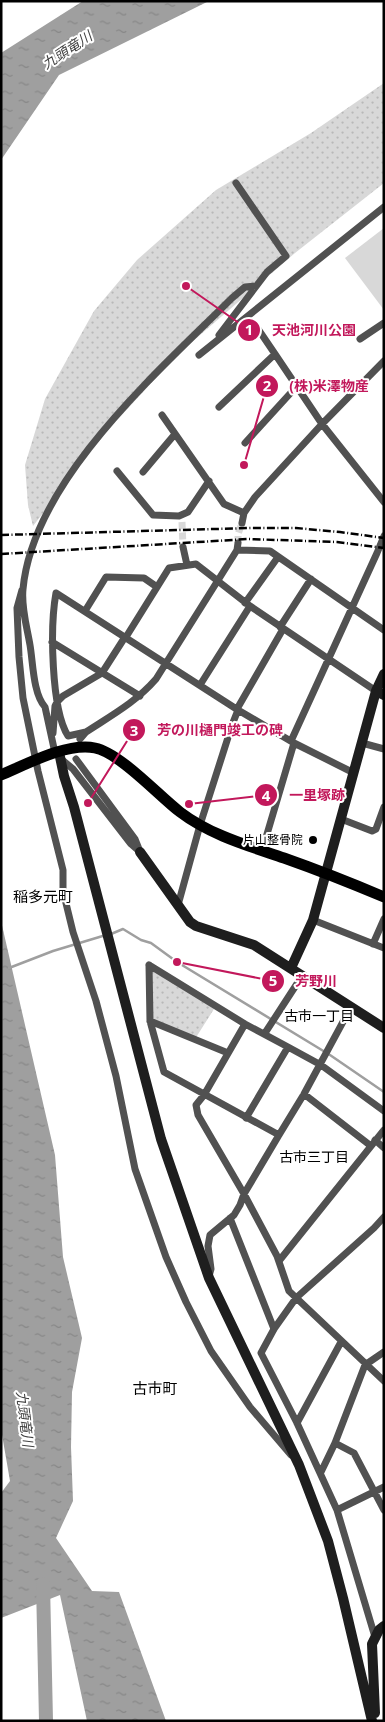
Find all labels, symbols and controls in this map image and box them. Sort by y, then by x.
water label: 九頭竜川 [38,25,97,73]
callout: 天池河川公園 [237,316,366,345]
text: 1 [245,319,253,339]
text: 天池河川公園 [272,320,356,339]
callout: (株)米澤物産 [254,371,379,400]
text: 2 [263,375,272,395]
text: (株)米澤物産 [289,376,369,395]
callout: 芳の川樋門竣工の碑 [122,716,293,745]
text: 3 [130,720,138,740]
text: 芳の川樋門竣工の碑 [157,720,283,739]
callout: 一里塚跡 [254,781,355,810]
text: 4 [262,785,271,805]
text: 一里塚跡 [289,785,345,804]
place label: 片山整骨院 [243,831,303,848]
marker: 片山整骨院 [307,834,319,846]
district label: 稲多元町 [13,886,73,906]
callout: 芳野川 [260,966,347,995]
text: 5 [269,970,277,990]
text: 芳野川 [295,971,337,990]
district label: 古市一丁目 [284,1006,354,1025]
district label: 古市三丁目 [279,1147,349,1166]
district label: 古市町 [132,1378,178,1398]
water label: 九頭竜川 [13,1390,39,1450]

